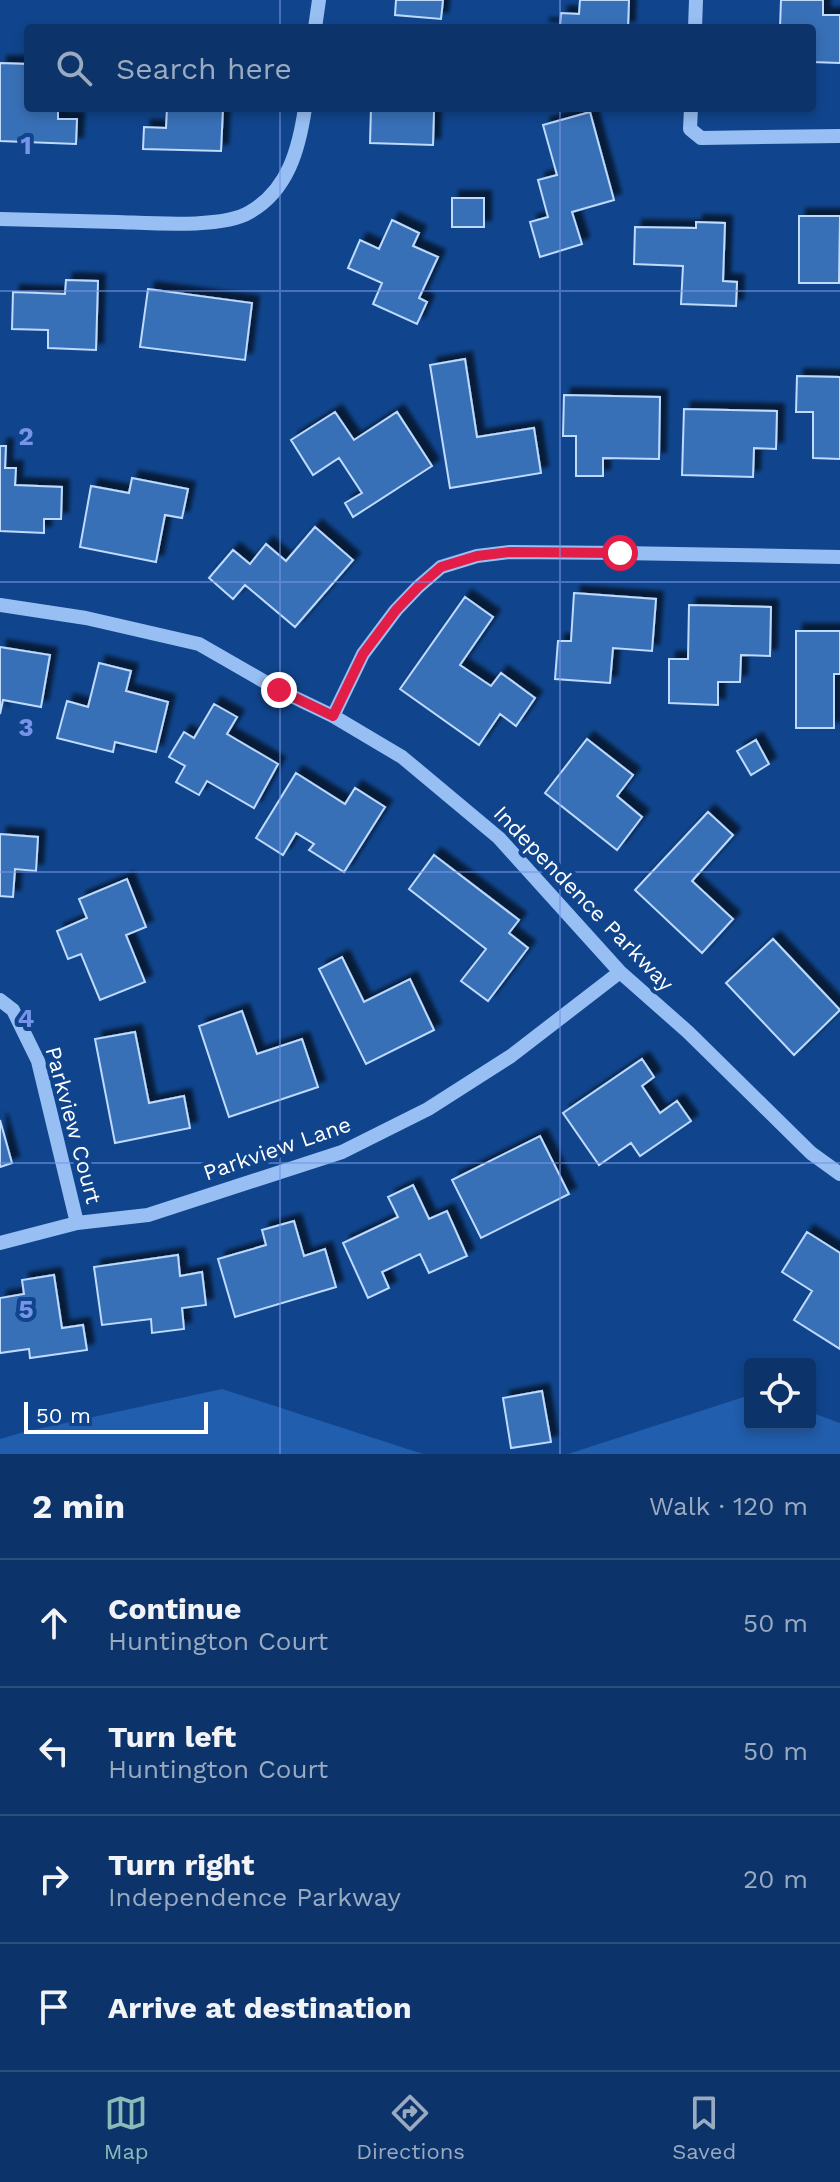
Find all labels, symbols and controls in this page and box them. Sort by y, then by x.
search box [24,24,816,112]
icon: search [52,46,96,90]
text: Search here [116,51,292,86]
text: 1 [20,130,32,160]
text: 2 [18,421,34,451]
route start [602,535,638,571]
route end [261,672,297,708]
text: 3 [18,712,34,742]
street label: Independence Parkway [489,801,679,997]
text: 4 [18,1003,35,1033]
street label: Parkview Court [40,1044,107,1207]
street label: Parkview Lane [200,1112,354,1185]
text: 5 [18,1294,34,1324]
map controls [744,1358,816,1430]
button: locate [744,1358,816,1430]
scale bar [24,1398,208,1434]
text: 50 m [36,1403,91,1428]
text: 2 min [32,1486,125,1526]
text: Walk · 120 m [649,1491,808,1521]
text: Continue [108,1591,241,1626]
icon: ahead [32,1601,76,1645]
text: 50 m [743,1608,808,1638]
text: Huntington Court [108,1626,328,1656]
text: Turn left [108,1719,236,1754]
icon: left [32,1729,76,1773]
text: 50 m [743,1736,808,1766]
text: Huntington Court [108,1754,328,1784]
text: Turn right [108,1847,254,1882]
icon: right [32,1857,76,1901]
text: 20 m [743,1864,808,1894]
text: Independence Parkway [108,1882,401,1912]
icon: arrive [32,1985,76,2029]
text: Arrive at destination [108,1990,412,2025]
tab: Map [104,2091,149,2164]
tab: Directions [356,2091,465,2164]
tab: Saved [672,2091,736,2164]

